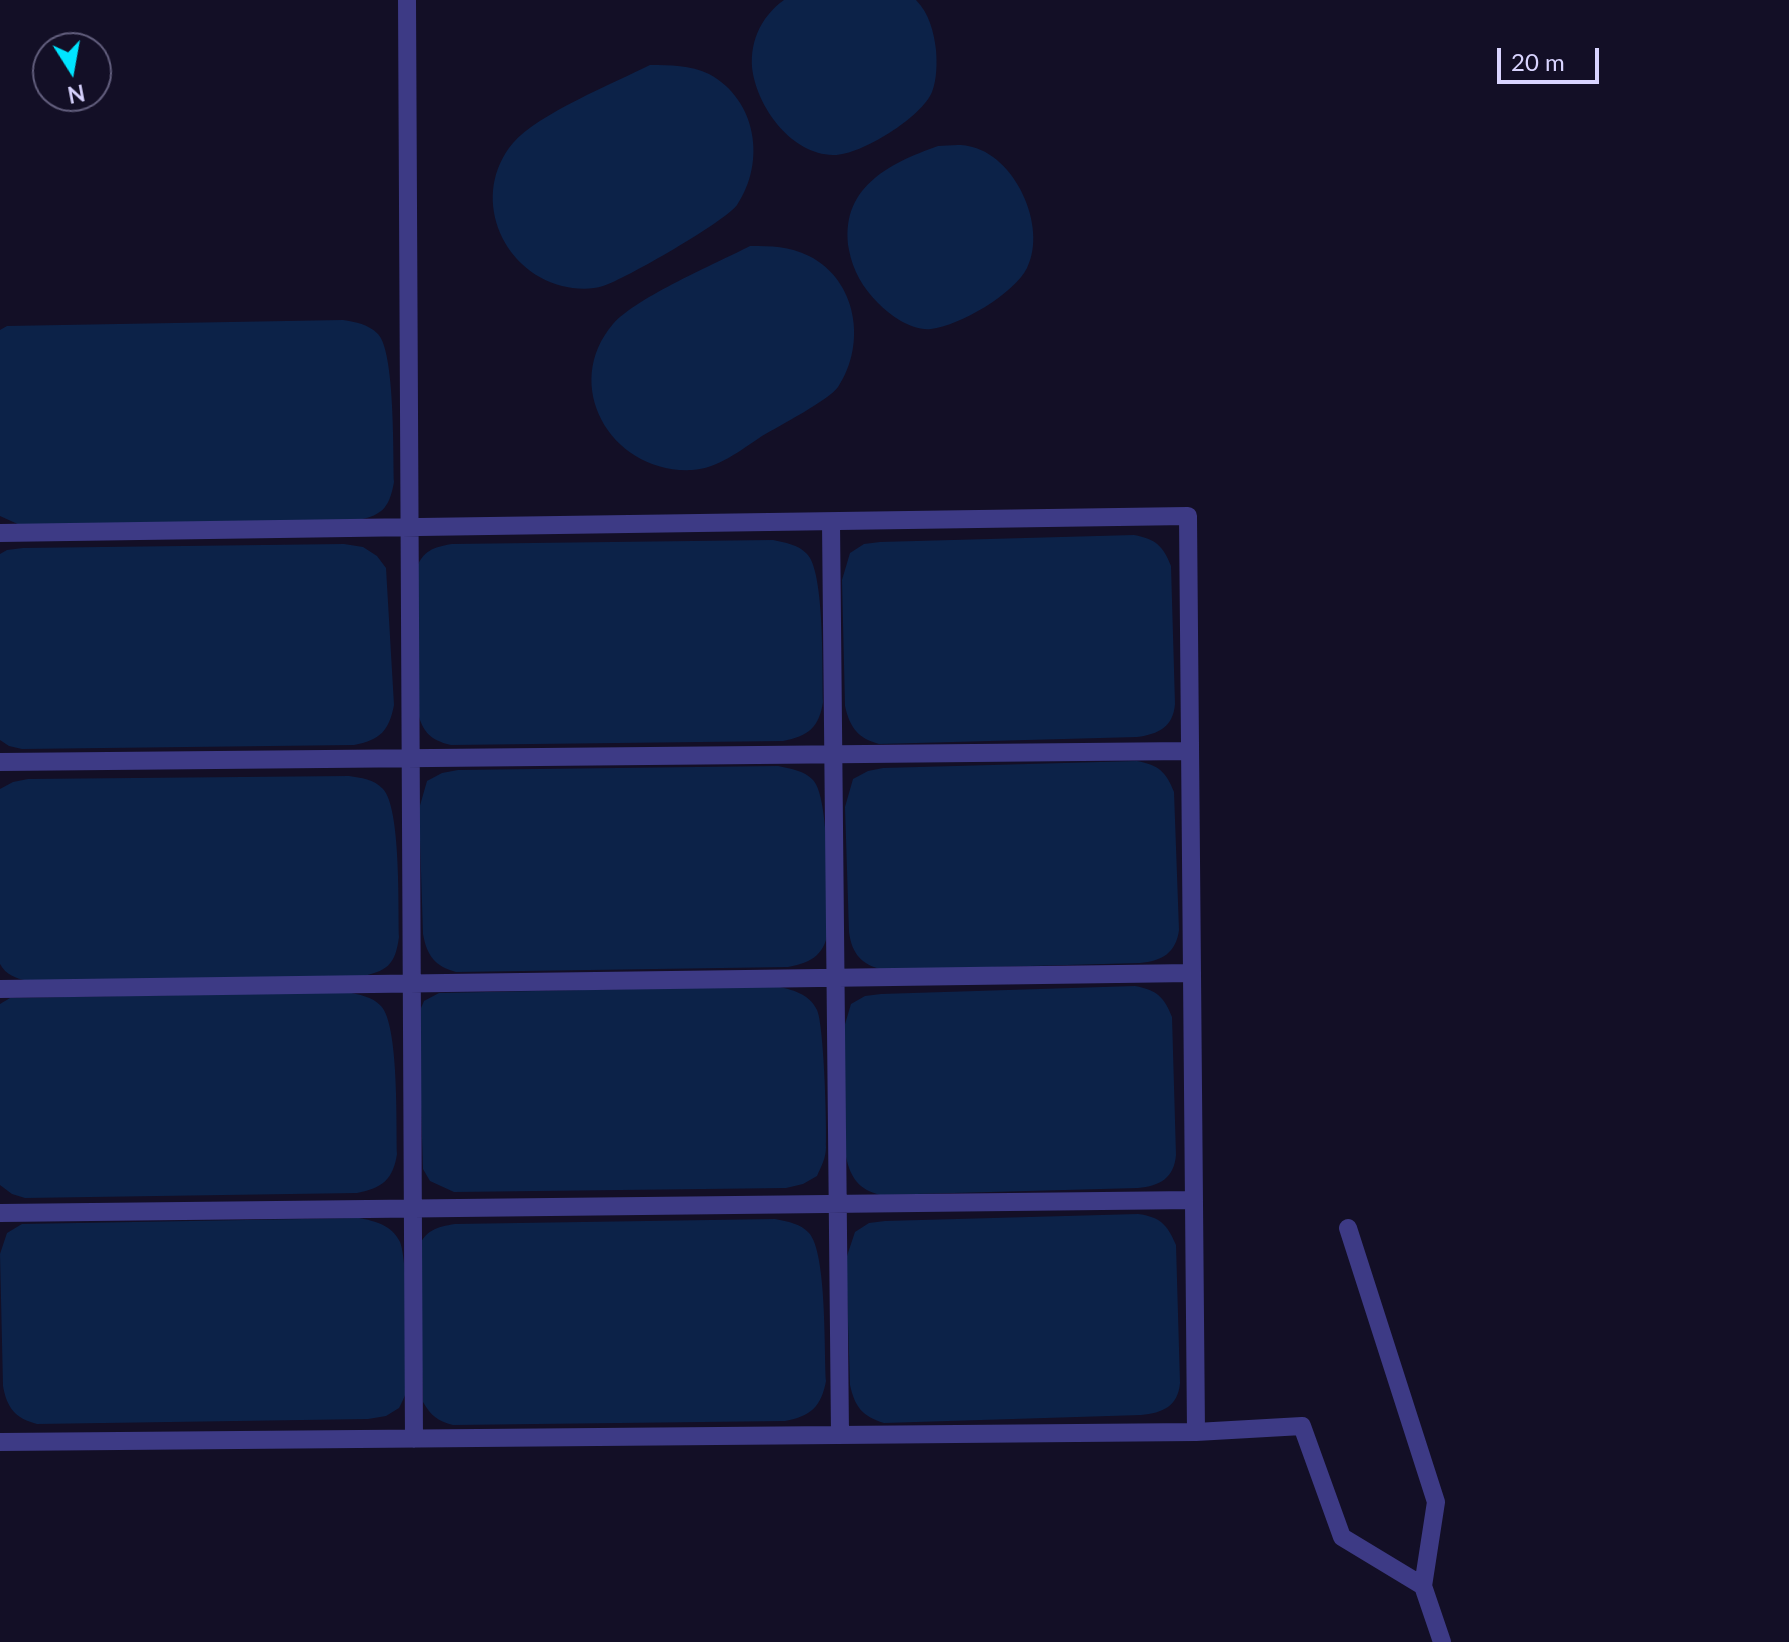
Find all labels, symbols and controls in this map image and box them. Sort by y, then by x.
north arrow [32,32,112,112]
scale bar [1501,32,1603,82]
text: 20 m [1511,47,1565,76]
text: N [65,79,87,109]

